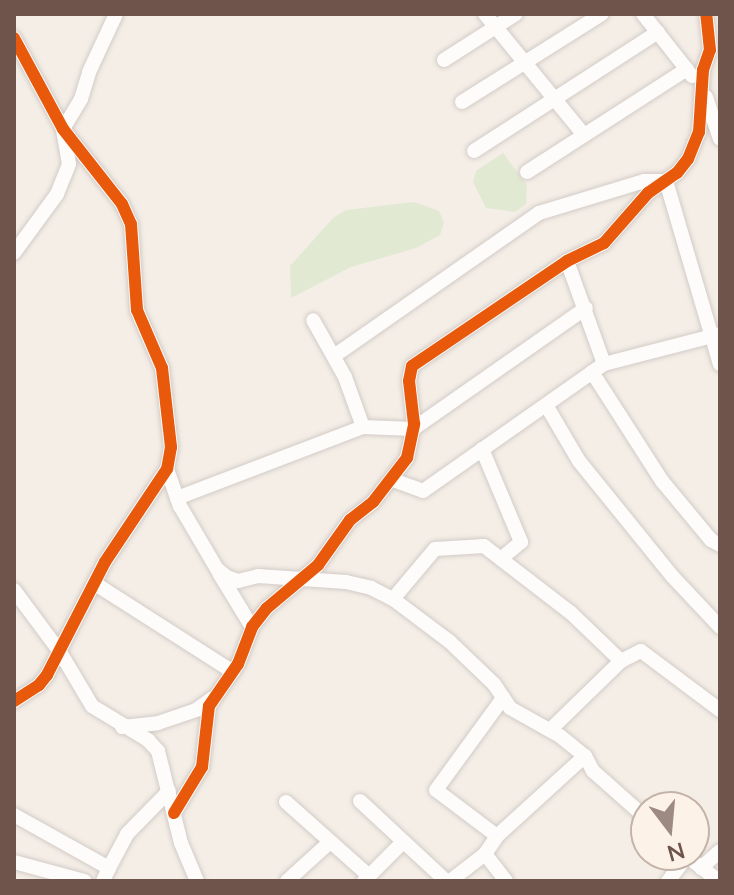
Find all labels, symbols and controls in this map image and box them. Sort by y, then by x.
north arrow [630,791,710,871]
text: N [664,837,688,868]

